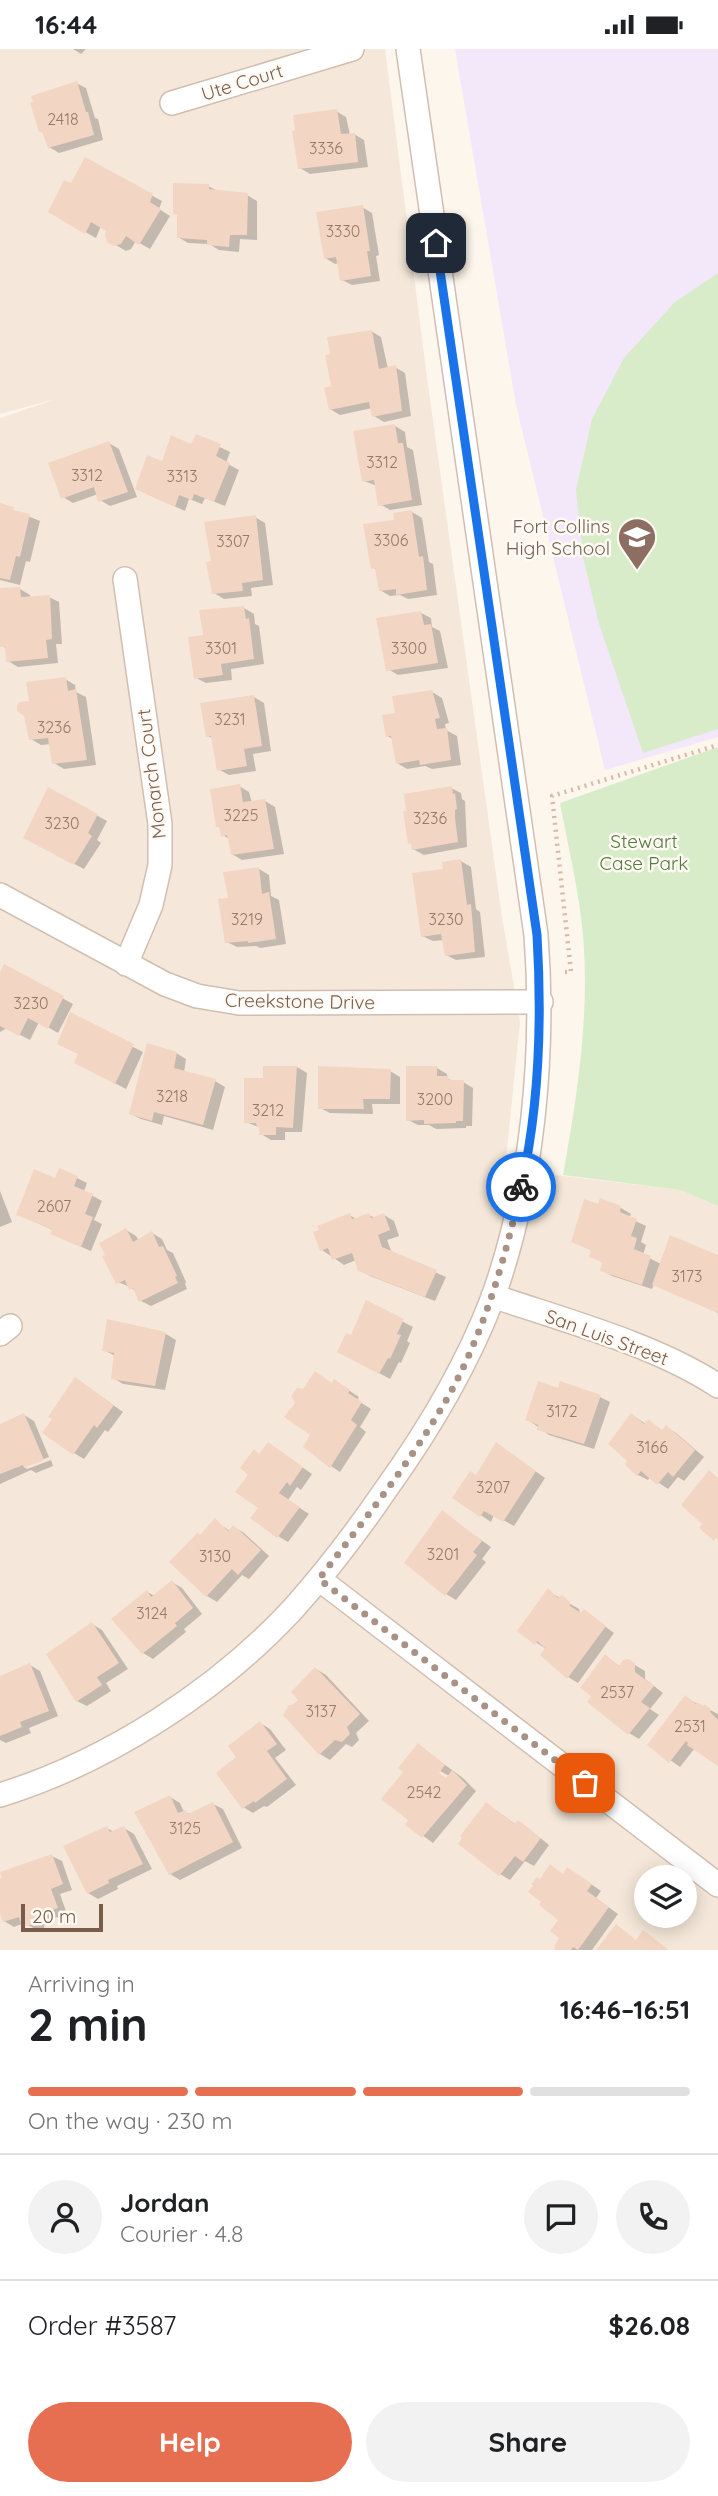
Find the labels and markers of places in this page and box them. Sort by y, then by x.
pin [406,213,466,273]
place label: Fort Collins High School [506,514,610,560]
school or university icon: Fort Collins High School [616,516,658,571]
pin [555,1753,615,1813]

